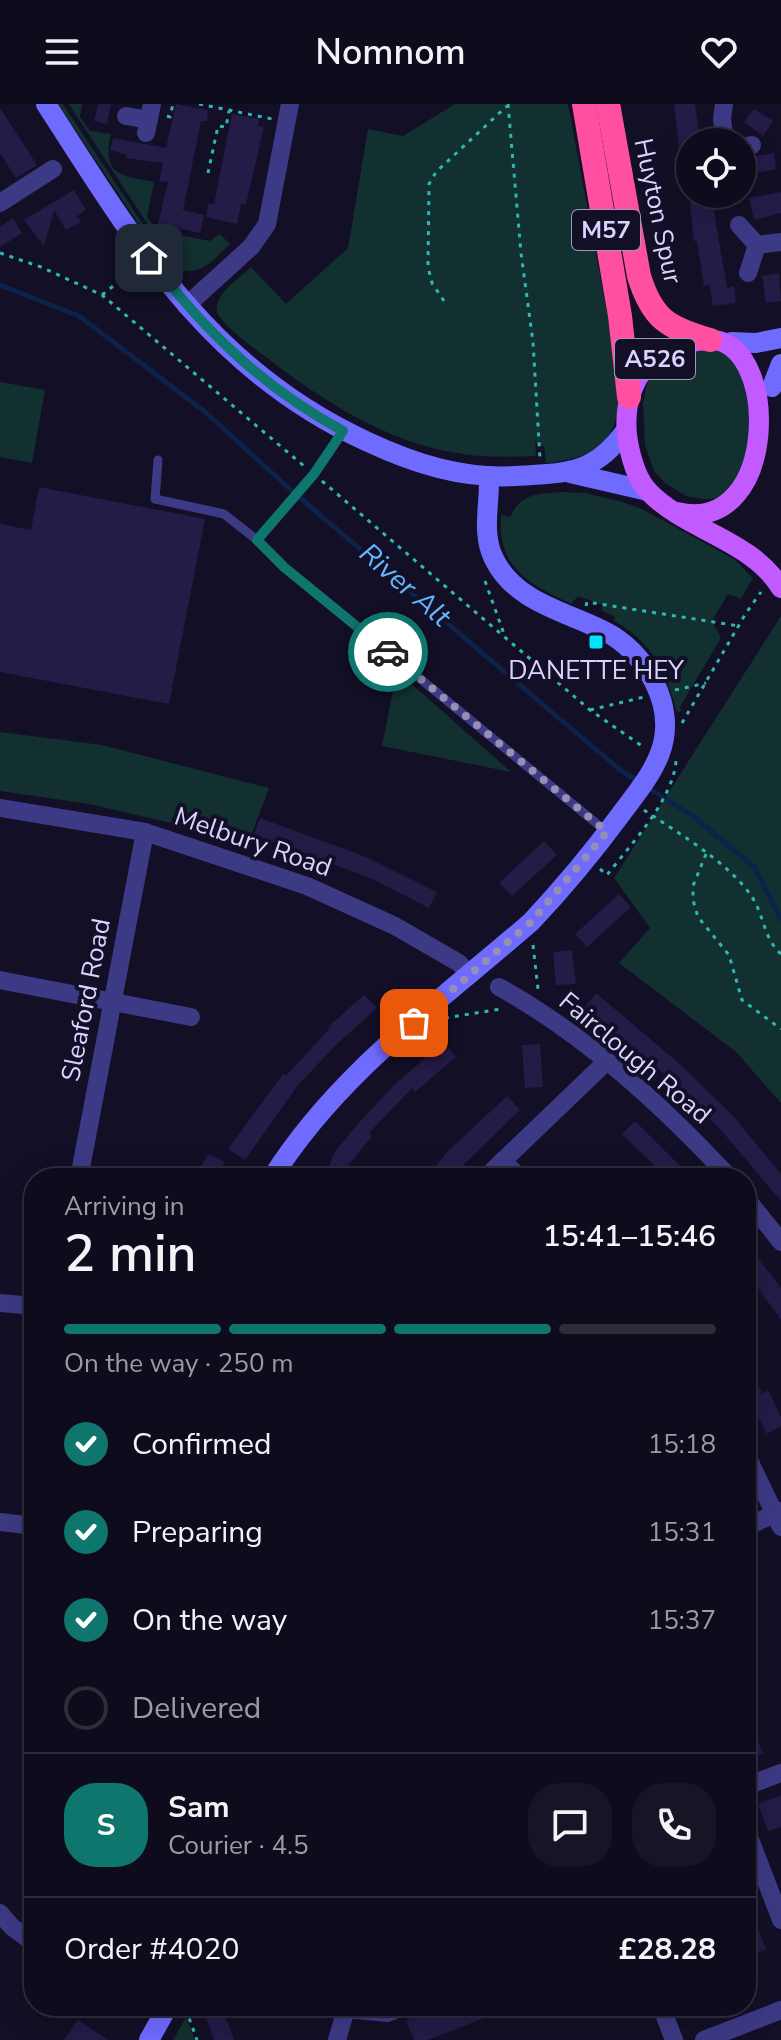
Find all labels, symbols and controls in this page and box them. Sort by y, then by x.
text: Nomnom [315,28,466,77]
icon: menu [40,30,84,74]
icon: heart [697,30,741,74]
map controls [676,128,756,208]
button: locate [676,128,756,208]
street label: Huyton Spur [626,135,691,288]
road number: M57 [572,210,640,250]
pin [115,224,183,292]
icon: home [127,236,171,280]
road number: A526 [615,339,695,379]
water label: River Alt [351,535,460,636]
courier [348,612,428,692]
icon: car [366,630,410,674]
marker: DANETTE HEY [587,633,605,651]
place label: DANETTE HEY [508,653,684,688]
street label: Melbury Road [170,799,336,885]
street label: Sleaford Road [53,915,119,1085]
street label: Fairclough Road [552,984,718,1132]
pin [380,989,448,1057]
icon: bag [392,1001,436,1045]
text: Arriving in [64,1189,185,1224]
text: 15:41–15:46 [543,1216,716,1257]
text: 2 min [64,1218,197,1289]
text: On the way · 250 m [64,1346,293,1381]
icon: check [64,1422,108,1466]
text: Confirmed [132,1424,272,1465]
text: 15:18 [648,1427,716,1462]
icon: check [64,1510,108,1554]
text: Preparing [132,1512,263,1553]
text: 15:31 [648,1515,716,1550]
icon: check [64,1598,108,1642]
text: On the way [132,1600,287,1641]
text: 15:37 [648,1603,716,1638]
text: Delivered [132,1688,261,1729]
button: chat [528,1783,612,1867]
button: phone [632,1783,716,1867]
text: Sam [168,1787,230,1828]
text: S [97,1805,115,1846]
text: Courier · 4.5 [168,1828,309,1863]
text: Order #4020 [64,1929,239,1970]
text: £28.28 [619,1929,716,1970]

